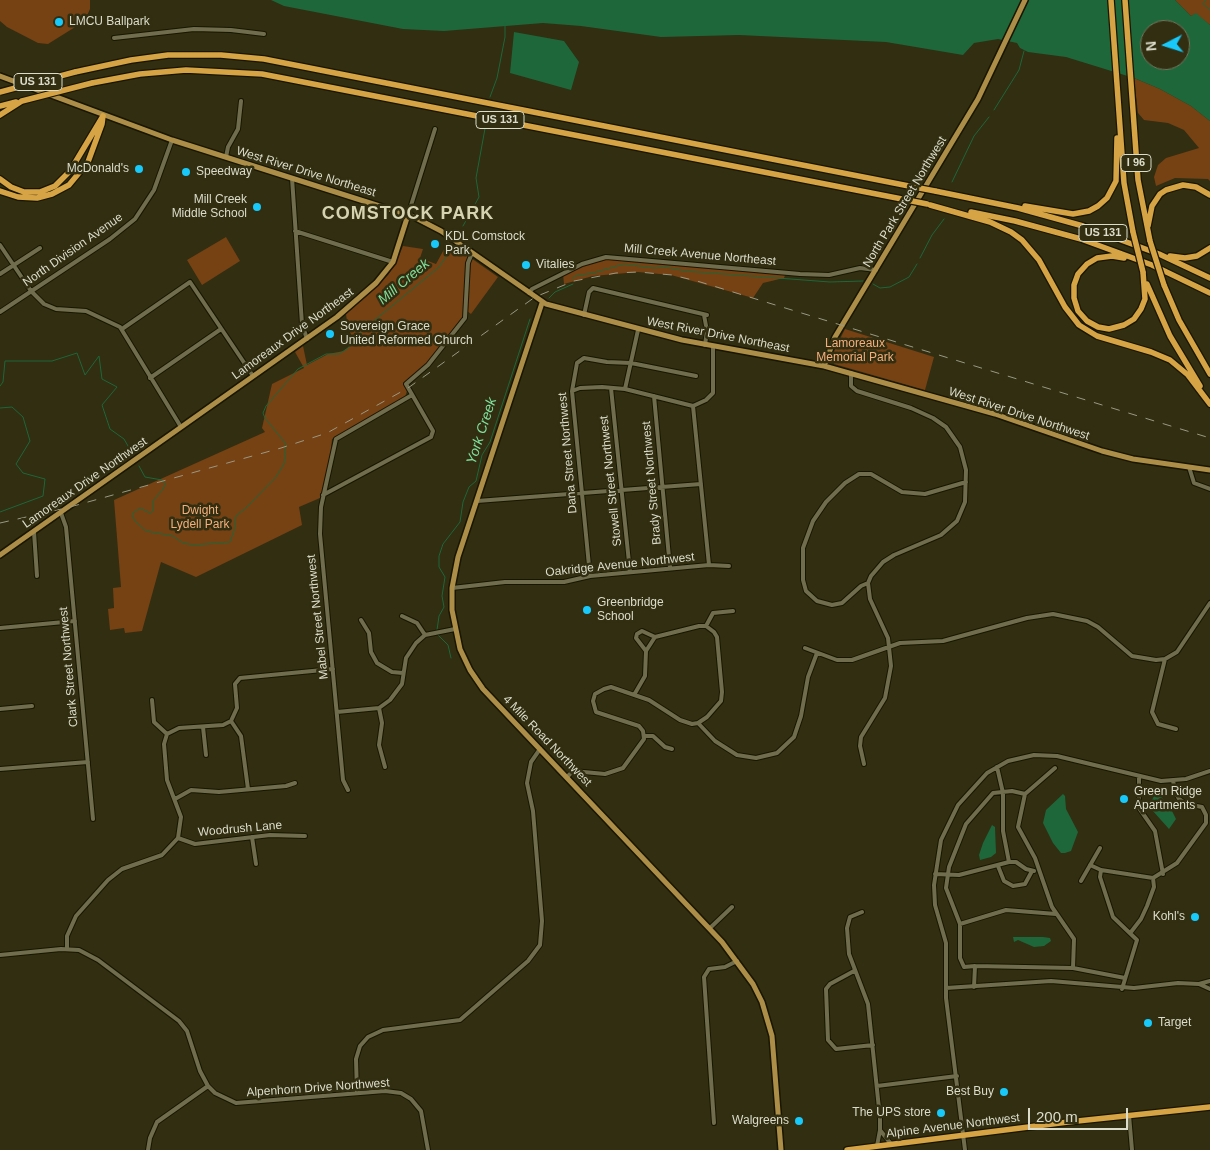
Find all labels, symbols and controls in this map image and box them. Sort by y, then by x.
place label: LMCU Ballpark [69,15,150,29]
marker: LMCU Ballpark [53,16,65,28]
north arrow [1140,20,1190,70]
text: N [1143,40,1159,52]
road number: US 131 [14,74,62,90]
road number: US 131 [476,112,524,128]
street label: North Park Street Northwest [860,134,950,270]
street label: West River Drive Northeast [234,144,378,200]
road number: I 96 [1121,154,1151,172]
place label: McDonald's [67,162,129,176]
marker: McDonald's [133,163,145,175]
place label: Speedway [196,165,252,179]
marker: Speedway [180,166,192,178]
place label: Mill Creek Middle School [172,193,247,221]
marker: Mill Creek Middle School [251,201,263,213]
district label: COMSTOCK PARK [320,203,496,225]
street label: North Division Avenue [20,210,126,290]
road number: US 131 [1079,224,1127,242]
place label: KDL Comstock Park [445,230,525,258]
marker: KDL Comstock Park [429,238,441,250]
street label: Mill Creek Avenue Northeast [623,241,777,269]
water label: Mill Creek [375,256,433,308]
place label: Vitalies [536,258,574,272]
marker: Vitalies [520,259,532,271]
street label: Lamoreaux Drive Northeast [229,285,357,383]
street label: West River Drive Northeast [645,314,791,356]
place label: Sovereign Grace United Reformed Church [340,320,473,348]
marker: Sovereign Grace United Reformed Church [324,328,336,340]
park label: Lamoreaux Memorial Park [816,337,894,365]
street label: West River Drive Northwest [947,384,1091,444]
street label: Dana Street Northwest [556,392,580,514]
water label: York Creek [463,395,501,467]
street label: Stowell Street Northwest [597,415,625,547]
street label: Brady Street Northwest [639,421,665,545]
street label: Lamoreaux Drive Northwest [20,434,150,532]
park label: Dwight Lydell Park [171,504,229,532]
street label: Oakridge Avenue Northwest [545,550,695,580]
street label: Mabel Street Northwest [304,554,332,680]
place label: Greenbridge School [597,596,664,624]
marker: Greenbridge School [581,604,593,616]
street label: Clark Street Northwest [57,606,81,728]
street label: 4 Mile Road Northwest [500,692,594,790]
place label: Green Ridge Apartments [1134,785,1202,813]
marker: Green Ridge Apartments [1118,793,1130,805]
street label: Woodrush Lane [197,818,283,840]
place label: Kohl's [1153,910,1185,924]
marker: Kohl's [1189,911,1201,923]
place label: Target [1158,1016,1191,1030]
marker: Target [1142,1017,1154,1029]
street label: Alpenhorn Drive Northwest [246,1076,390,1100]
place label: Best Buy [946,1085,994,1099]
marker: Best Buy [998,1086,1010,1098]
scale bar [1030,1098,1130,1130]
place label: The UPS store [852,1106,931,1120]
marker: The UPS store [935,1107,947,1119]
text: 200 m [1036,1108,1078,1125]
street label: Alpine Avenue Northwest [885,1111,1021,1141]
place label: Walgreens [732,1114,789,1128]
marker: Walgreens [793,1115,805,1127]

